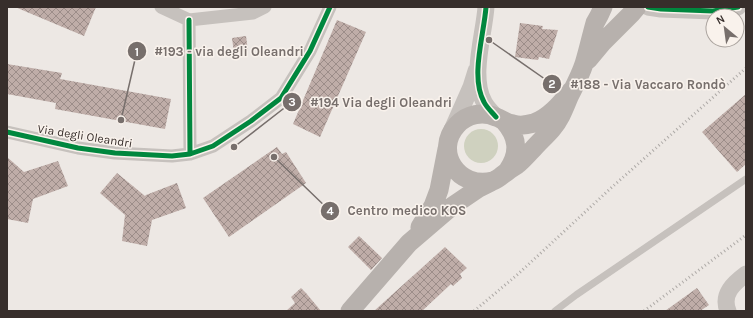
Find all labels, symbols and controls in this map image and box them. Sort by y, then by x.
north arrow [705,8,745,48]
text: N [714,12,727,27]
callout: #193 - via degli Oleandri [127,39,312,64]
text: #193 - via degli Oleandri [154,44,304,59]
text: 1 [135,45,139,59]
callout: #188 - Via Vaccaro Rondò [542,72,734,97]
text: 2 [548,77,556,91]
text: #188 - Via Vaccaro Rondò [570,77,726,92]
callout: #194 Via degli Oleandri [282,90,460,115]
text: 3 [288,95,296,109]
text: #194 Via degli Oleandri [310,95,452,110]
street label: Via degli Oleandri [37,122,133,150]
callout: Centro medico KOS [320,198,475,223]
text: Centro medico KOS [348,203,466,218]
text: 4 [326,204,334,218]

